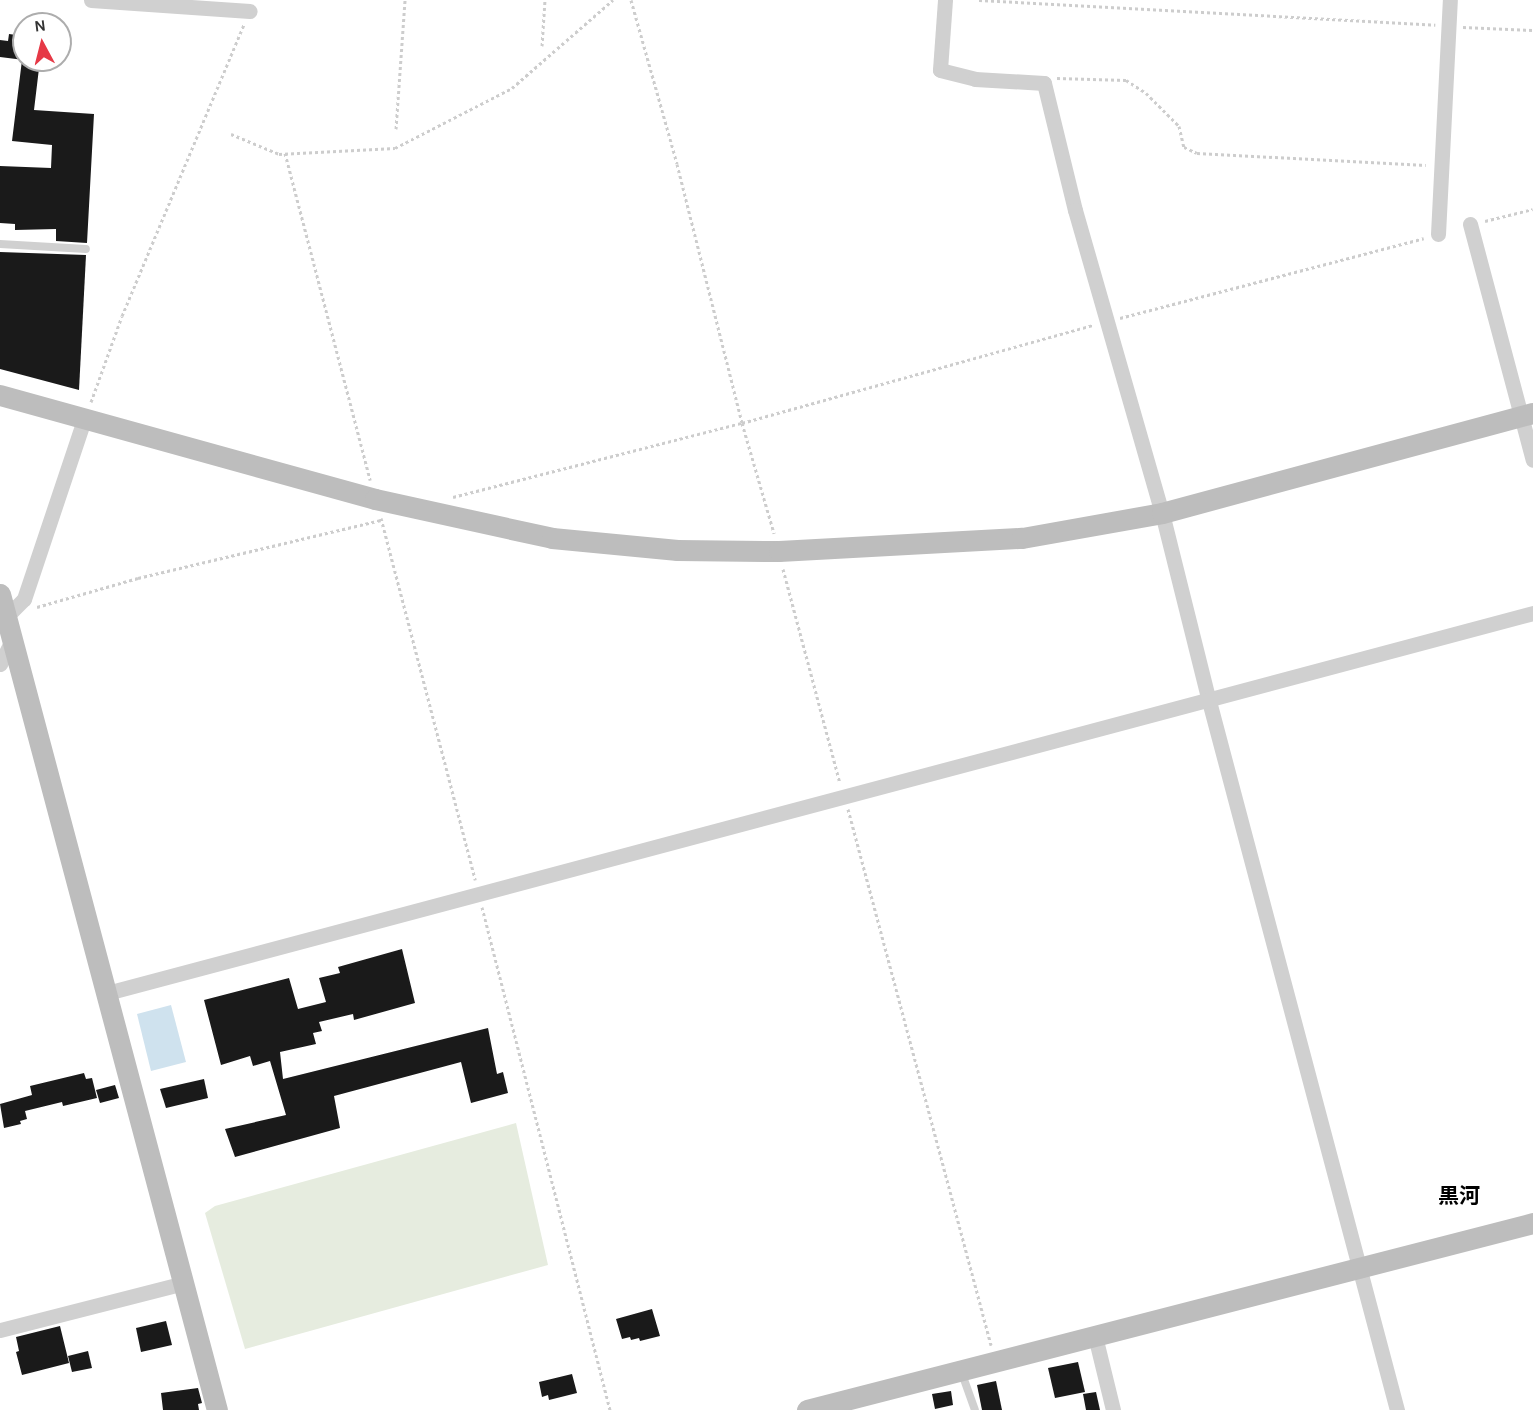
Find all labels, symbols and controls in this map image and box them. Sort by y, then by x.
north arrow [12,12,72,72]
text: N [33,15,47,36]
district label: 黒河 [1438,1183,1480,1209]

